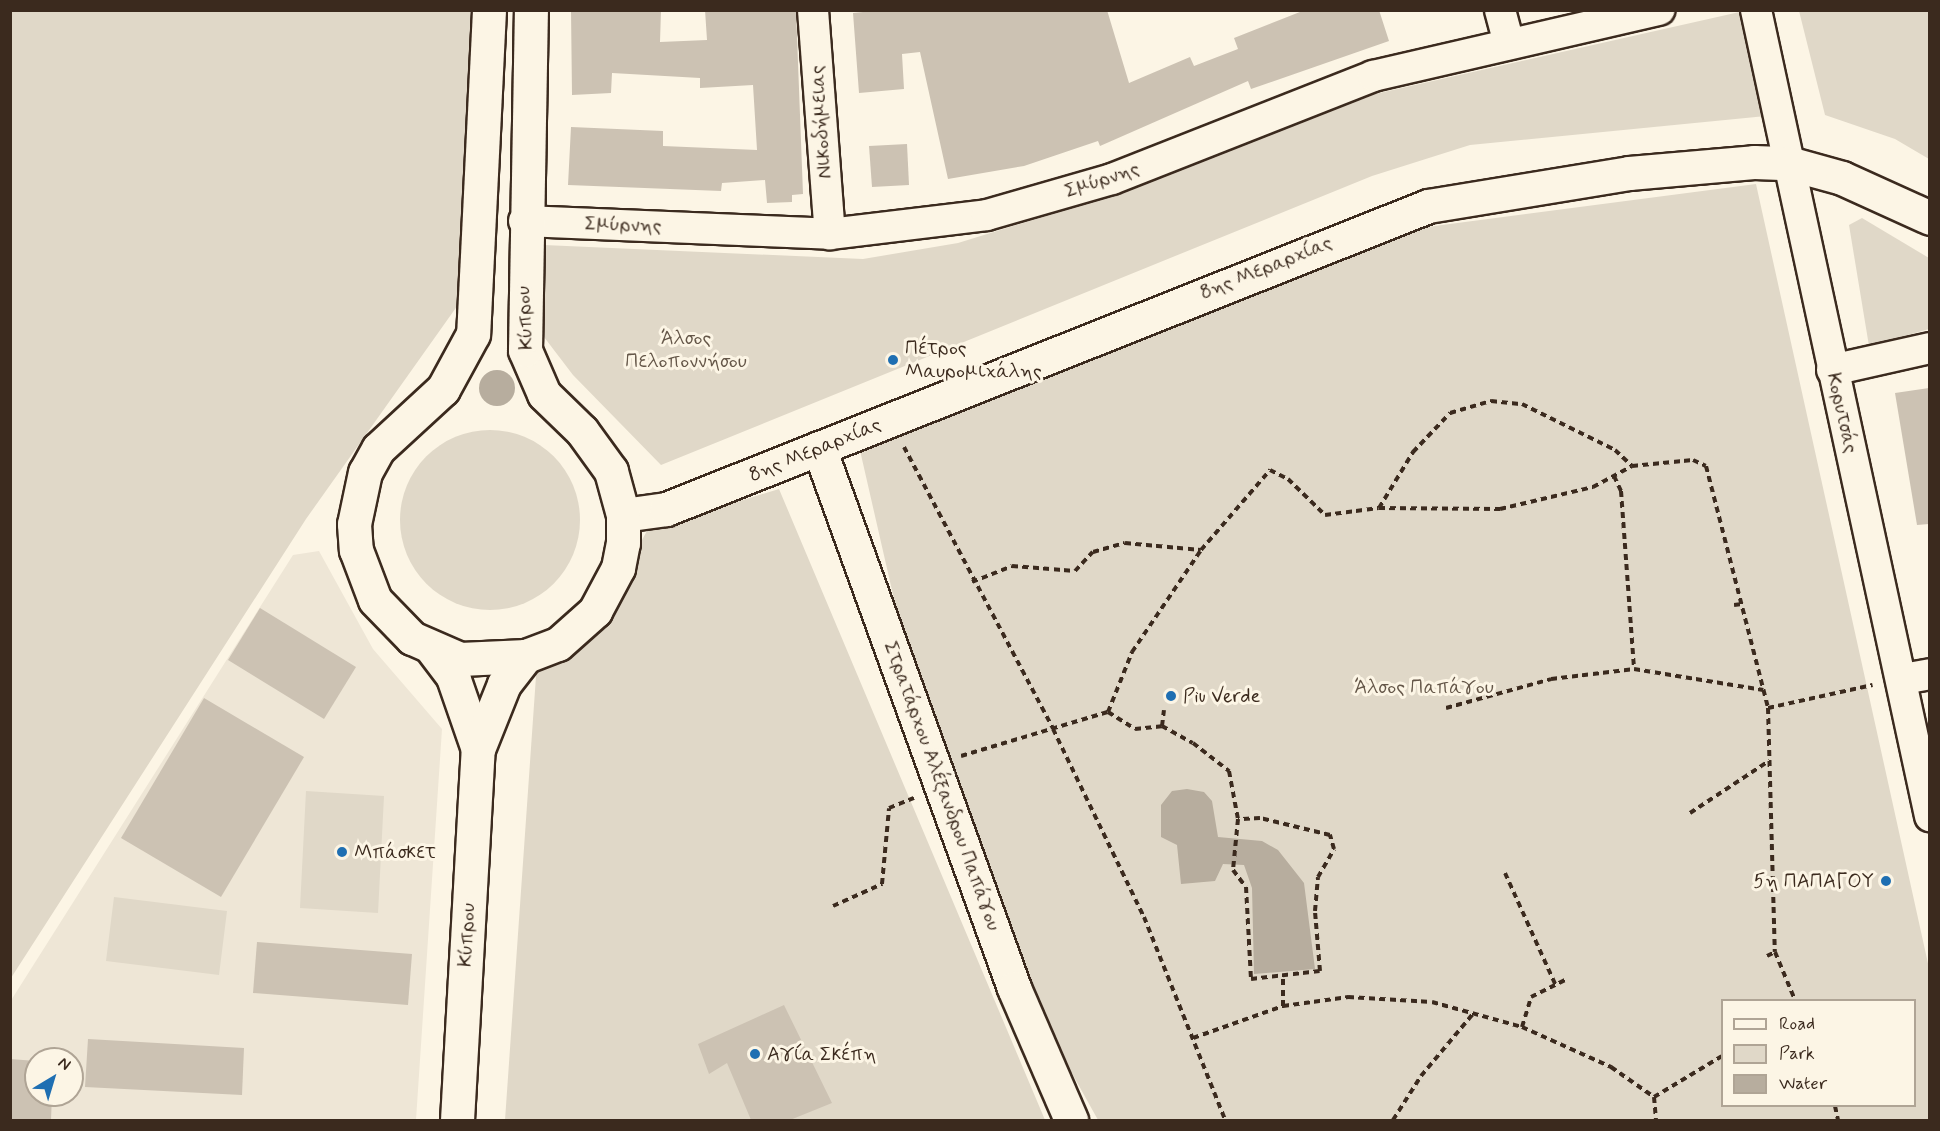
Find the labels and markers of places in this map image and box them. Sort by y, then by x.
place label: Πέτρος Μαυρομιχάλης [905,336,1042,383]
marker: Πέτρος Μαυρομιχάλης [886,353,900,367]
place label: Piu Verde [1183,684,1260,708]
marker: Piu Verde [1164,689,1178,703]
place label: Μπάσκετ [354,840,436,864]
marker: Μπάσκετ [335,845,349,859]
place label: 5η ΠΑΠΑΓΟΥ [1753,869,1874,893]
marker: 5η ΠΑΠΑΓΟΥ [1879,874,1893,888]
place label: Αγία Σκέπη [767,1042,876,1066]
marker: Αγία Σκέπη [748,1047,762,1061]

